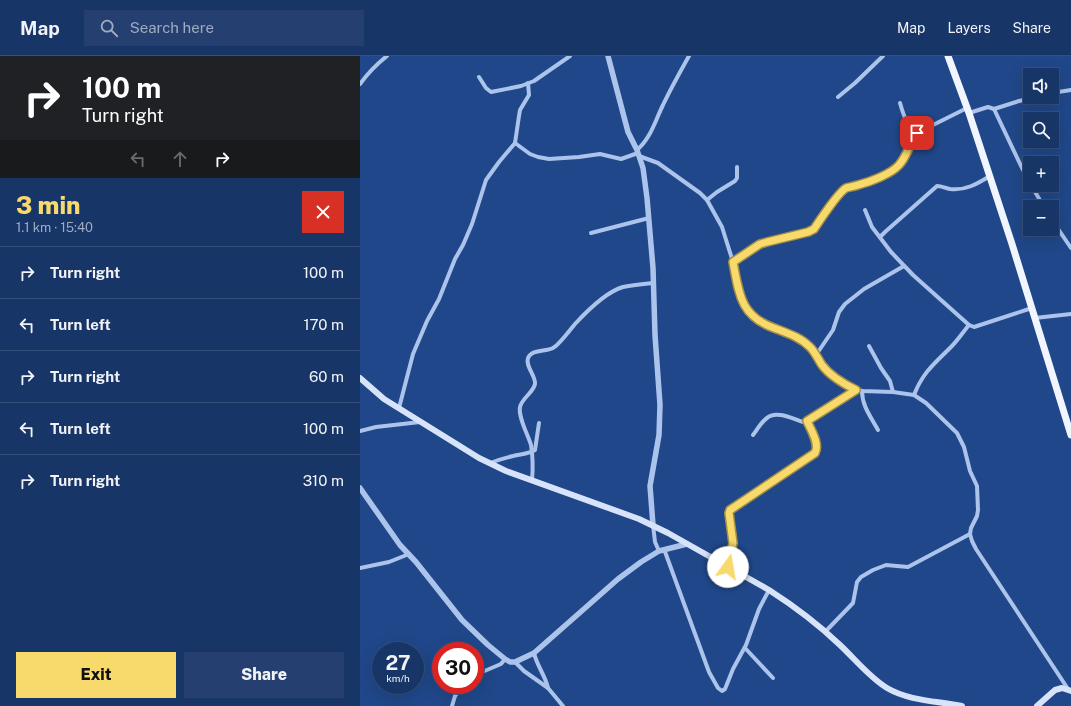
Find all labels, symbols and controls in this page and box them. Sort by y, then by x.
search box [84,10,364,46]
text: Map [20,17,60,39]
icon: search [98,17,120,39]
text: Search here [130,19,214,36]
text: Map [897,20,925,36]
text: Layers [947,20,991,36]
text: Share [1013,20,1051,36]
map controls [1023,68,1059,236]
button: sound [1023,68,1059,104]
text: 100 m [82,71,161,104]
icon: right [16,72,68,124]
text: Turn right [82,105,164,126]
button: search [1023,112,1059,148]
pin [900,116,934,150]
icon: arrive [906,122,928,144]
icon: left [127,148,149,170]
icon: ahead [169,148,191,170]
icon: right [211,148,233,170]
button: + [1023,156,1059,192]
text: 3 min [16,191,80,219]
button: close [302,191,344,233]
button: − [1023,200,1059,236]
text: 1.1 km · 15:40 [16,220,93,235]
icon: right [16,262,38,284]
text: Turn right [50,264,120,281]
text: 100 m [303,264,344,281]
icon: left [16,314,38,336]
text: Turn left [50,316,111,333]
text: 170 m [303,316,344,333]
icon: right [16,366,38,388]
text: Turn right [50,368,120,385]
text: 60 m [309,368,344,385]
icon: left [16,418,38,440]
text: Turn left [50,420,111,437]
text: 100 m [303,420,344,437]
icon: right [16,470,38,492]
text: Turn right [50,472,120,489]
text: 310 m [303,472,344,489]
position arrow [707,546,749,588]
speed limit sign: 30 [432,642,484,694]
text: 27 [385,651,411,675]
button: Exit [16,652,176,698]
button: Share [184,652,344,698]
text: km/h [386,672,410,684]

